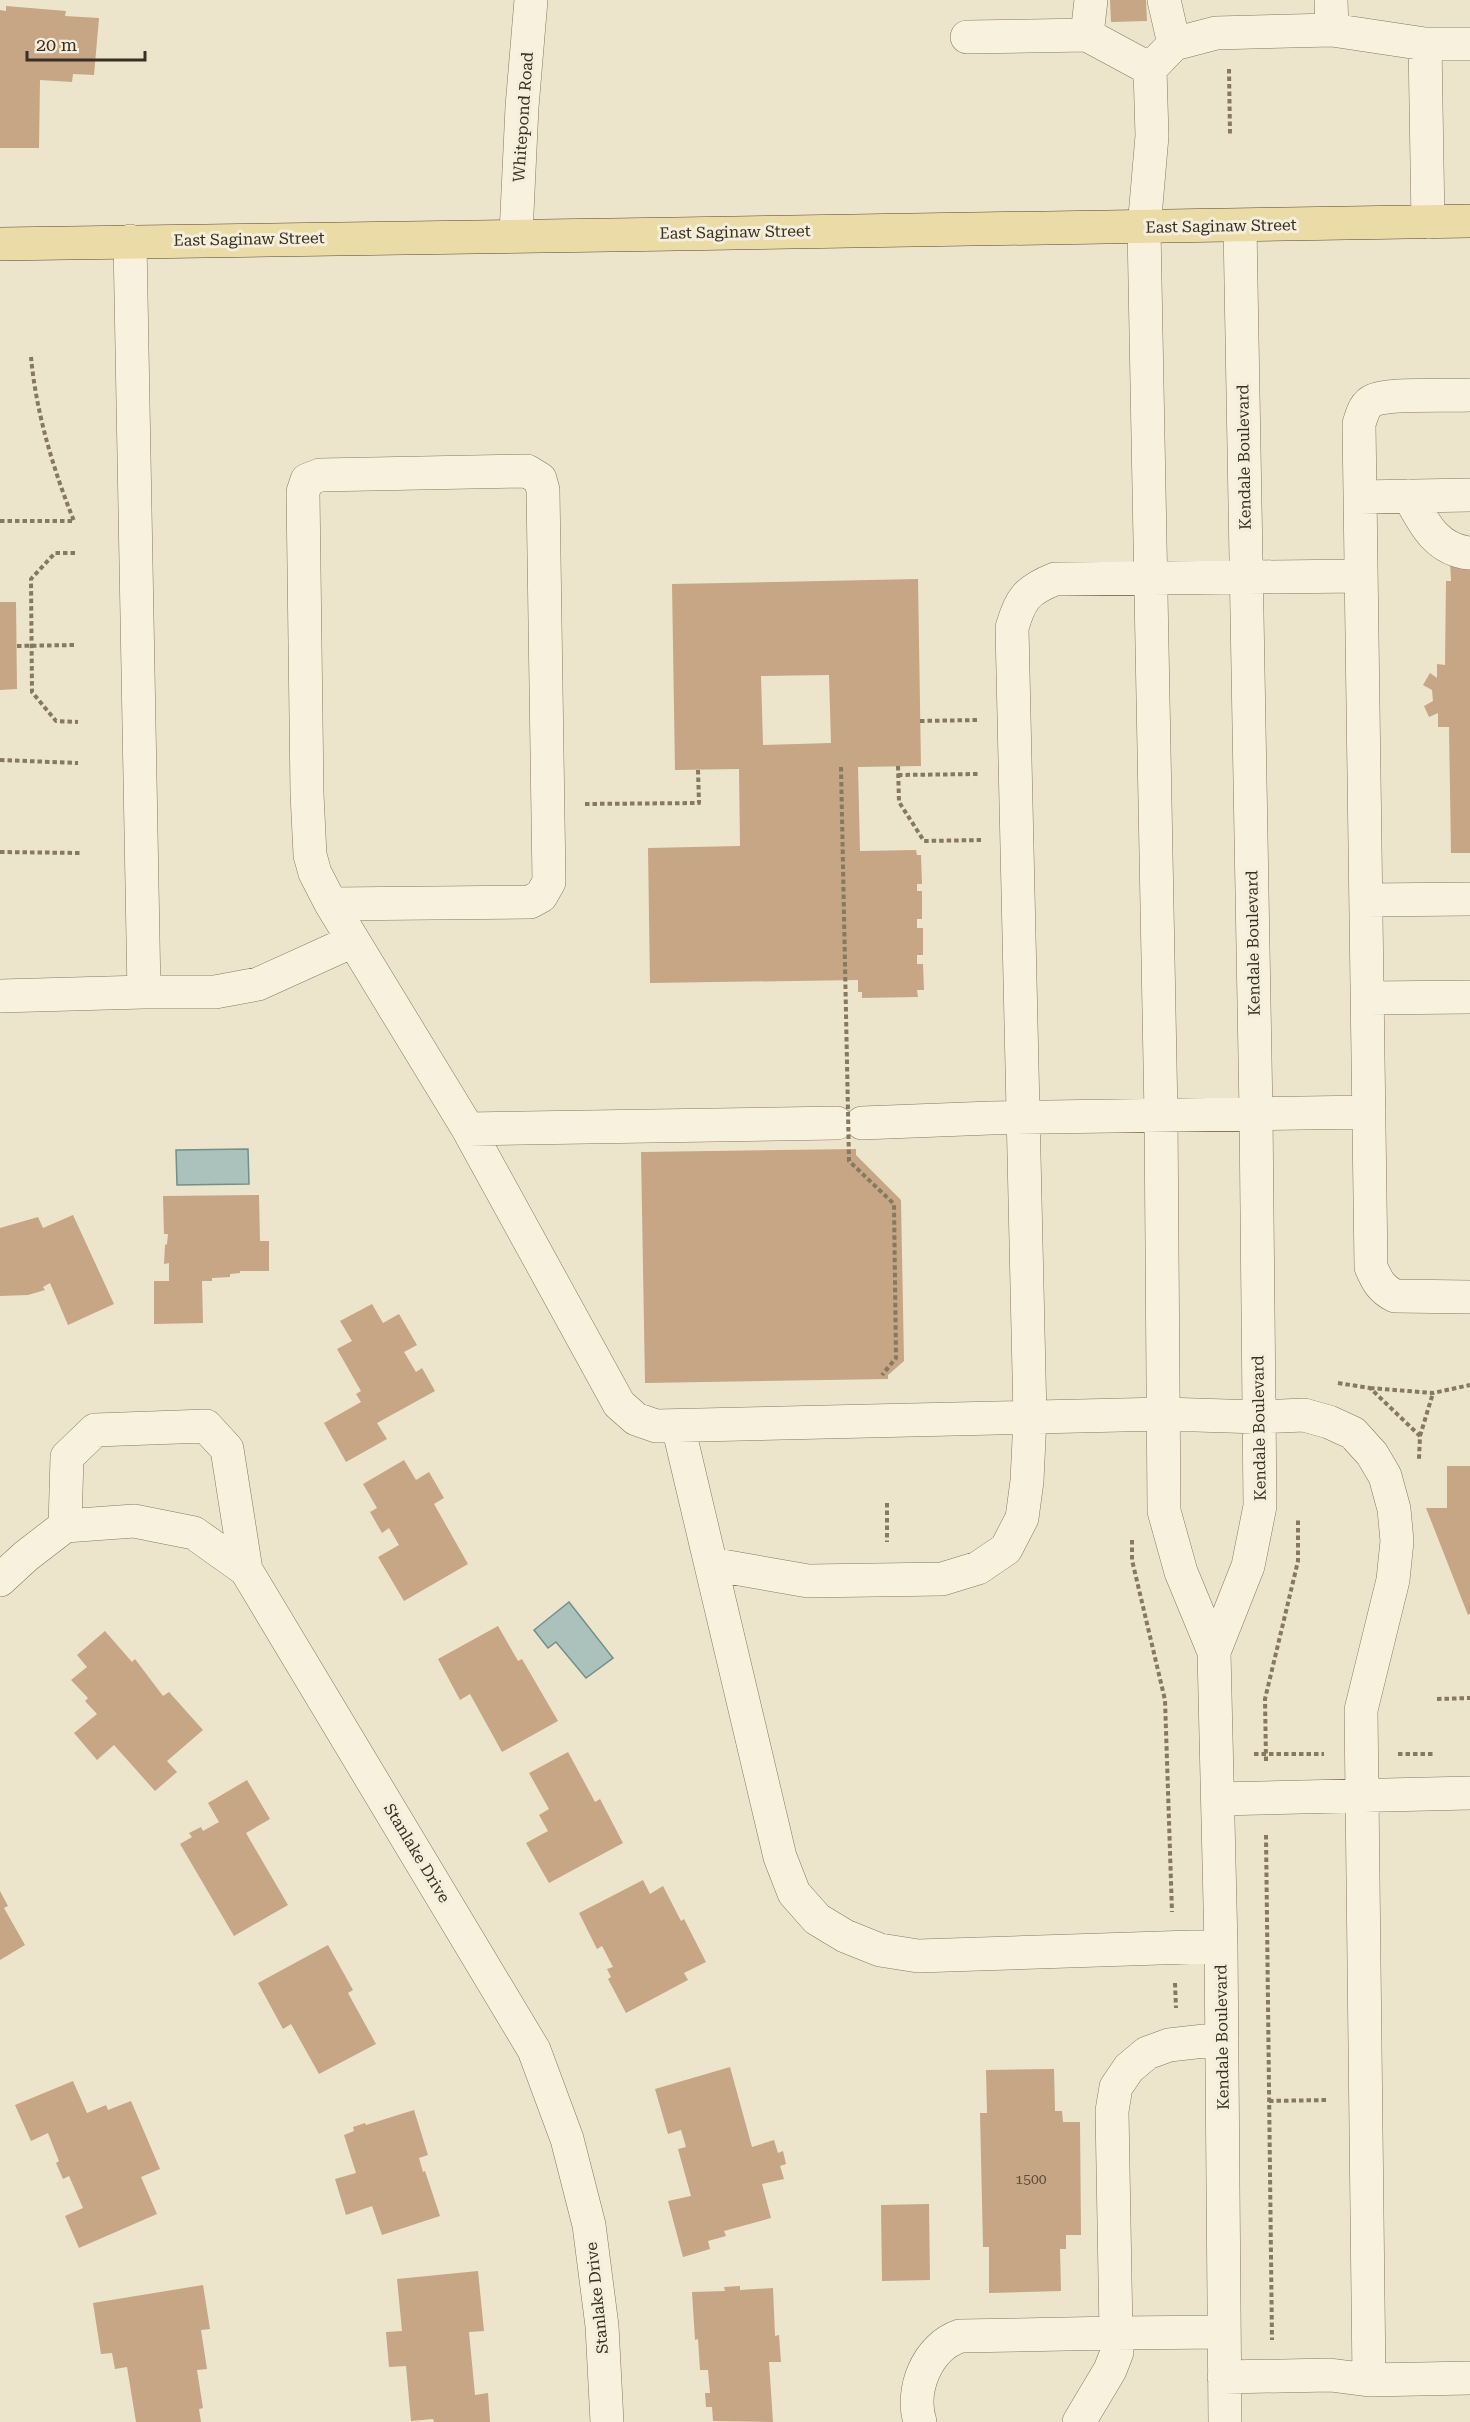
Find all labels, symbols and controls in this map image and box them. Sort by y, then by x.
scale bar [27,24,146,62]
text: 20 m [36,34,77,55]
street label: Whitepond Road [509,51,537,183]
street label: East Saginaw Street [1145,215,1297,237]
street label: East Saginaw Street [659,221,811,243]
street label: East Saginaw Street [173,228,325,250]
street label: Kendale Boulevard [1233,384,1255,530]
street label: Kendale Boulevard [1242,870,1264,1016]
street label: Kendale Boulevard [1248,1355,1270,1501]
street label: Stanlake Drive [380,1800,454,1906]
street label: Kendale Boulevard [1211,1964,1233,2110]
house number: 1500 [1015,2171,1047,2187]
street label: Stanlake Drive [582,2241,612,2355]

